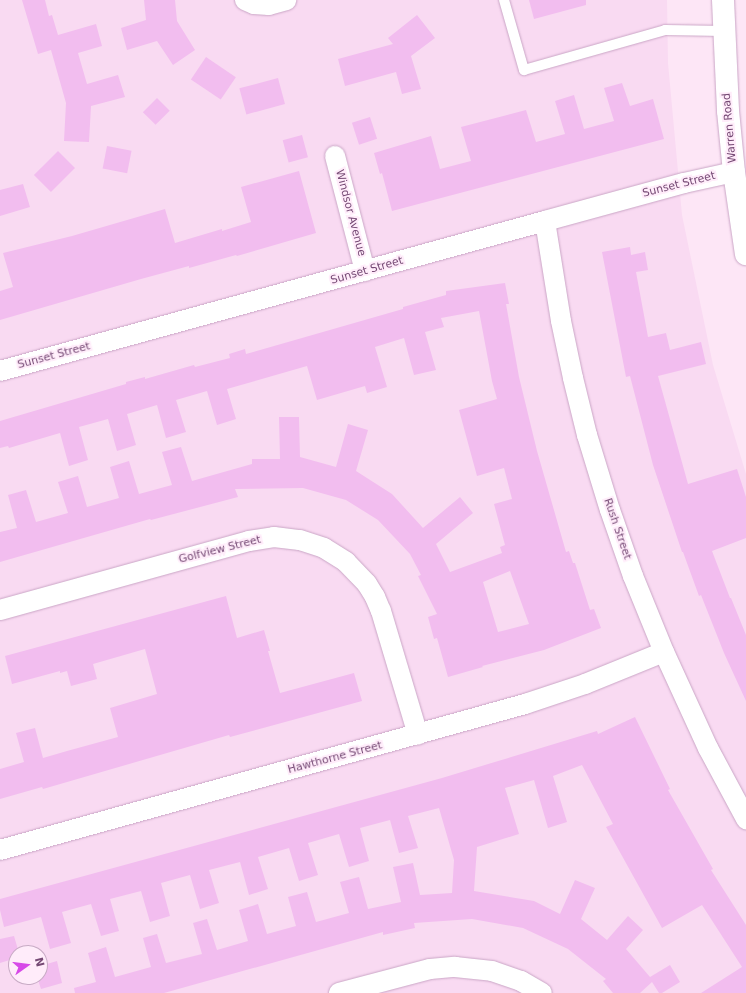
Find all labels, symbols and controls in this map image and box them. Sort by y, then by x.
street label: Warren Road [720,92,740,164]
street label: Windsor Avenue [332,168,368,258]
street label: Sunset Street [641,170,717,200]
street label: Sunset Street [329,254,405,288]
street label: Sunset Street [16,340,92,372]
street label: Rush Street [600,497,634,561]
street label: Golfview Street [177,533,263,567]
street label: Hawthorne Street [286,739,384,777]
north arrow [8,945,48,985]
text: N [32,956,47,968]

